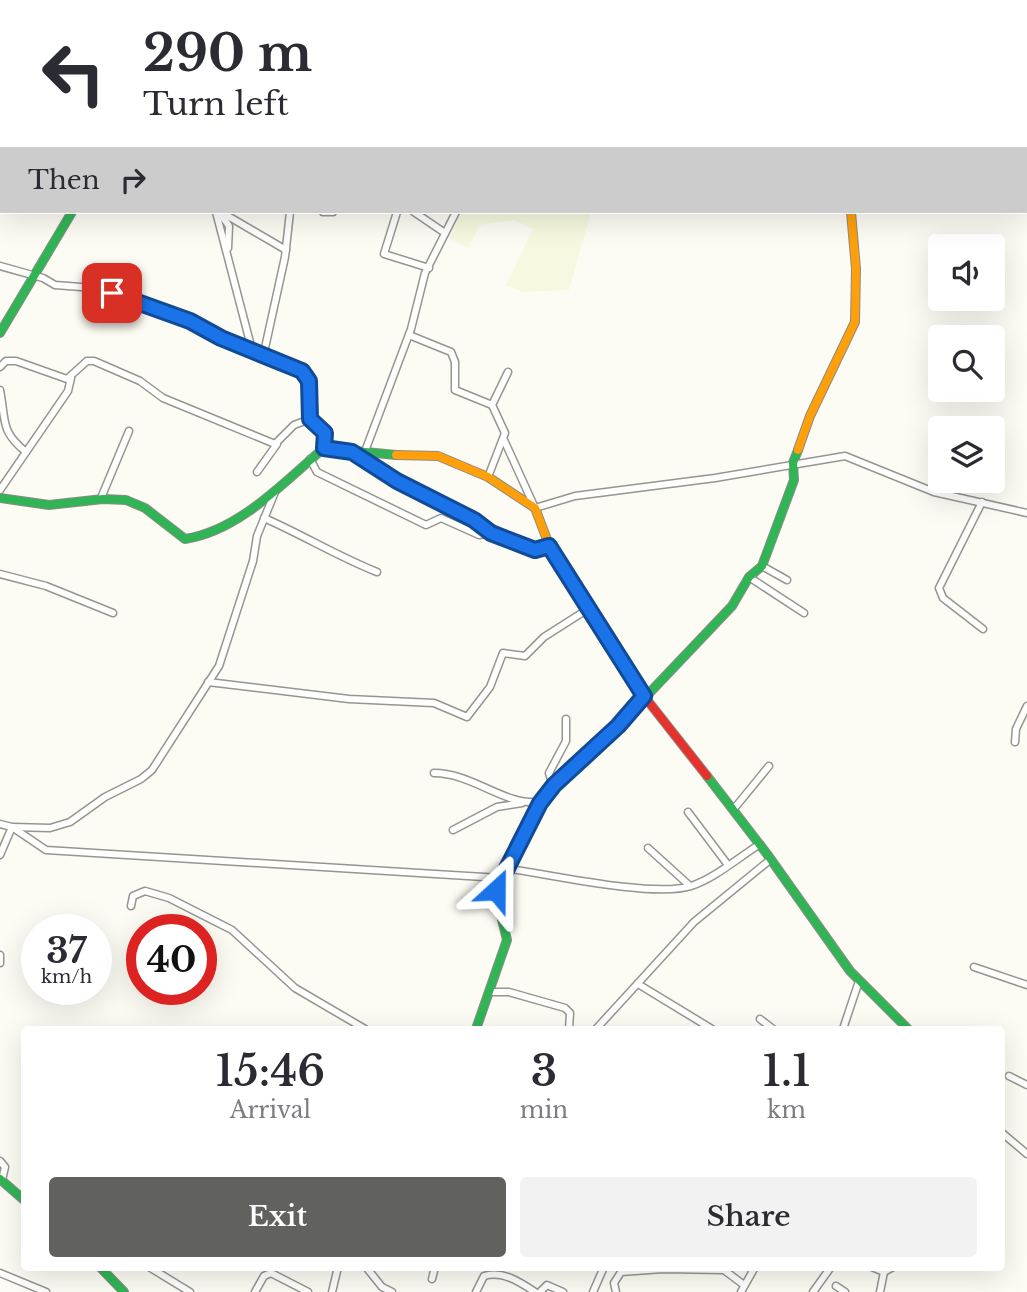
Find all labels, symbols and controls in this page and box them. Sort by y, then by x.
text: 290 m [143,23,312,84]
icon: left [28,28,119,119]
text: Turn left [143,84,289,124]
icon: right [114,161,152,199]
text: Then [28,164,100,196]
map controls [928,234,1005,493]
button: sound [928,234,1005,311]
pin [82,263,142,323]
icon: arrive [93,274,131,312]
button: search [928,325,1005,402]
button: layers [928,416,1005,493]
position arrow [459,853,533,927]
speed limit sign: 40 [126,914,217,1005]
text: 37 [46,929,87,972]
text: km/h [41,966,92,988]
text: 15:46 [216,1045,325,1097]
text: 3 [531,1045,557,1097]
text: 1.1 [763,1045,810,1097]
text: Arrival [230,1096,311,1124]
text: min [520,1096,568,1124]
text: km [767,1096,806,1124]
button: Exit [49,1177,506,1257]
button: Share [520,1177,977,1257]

